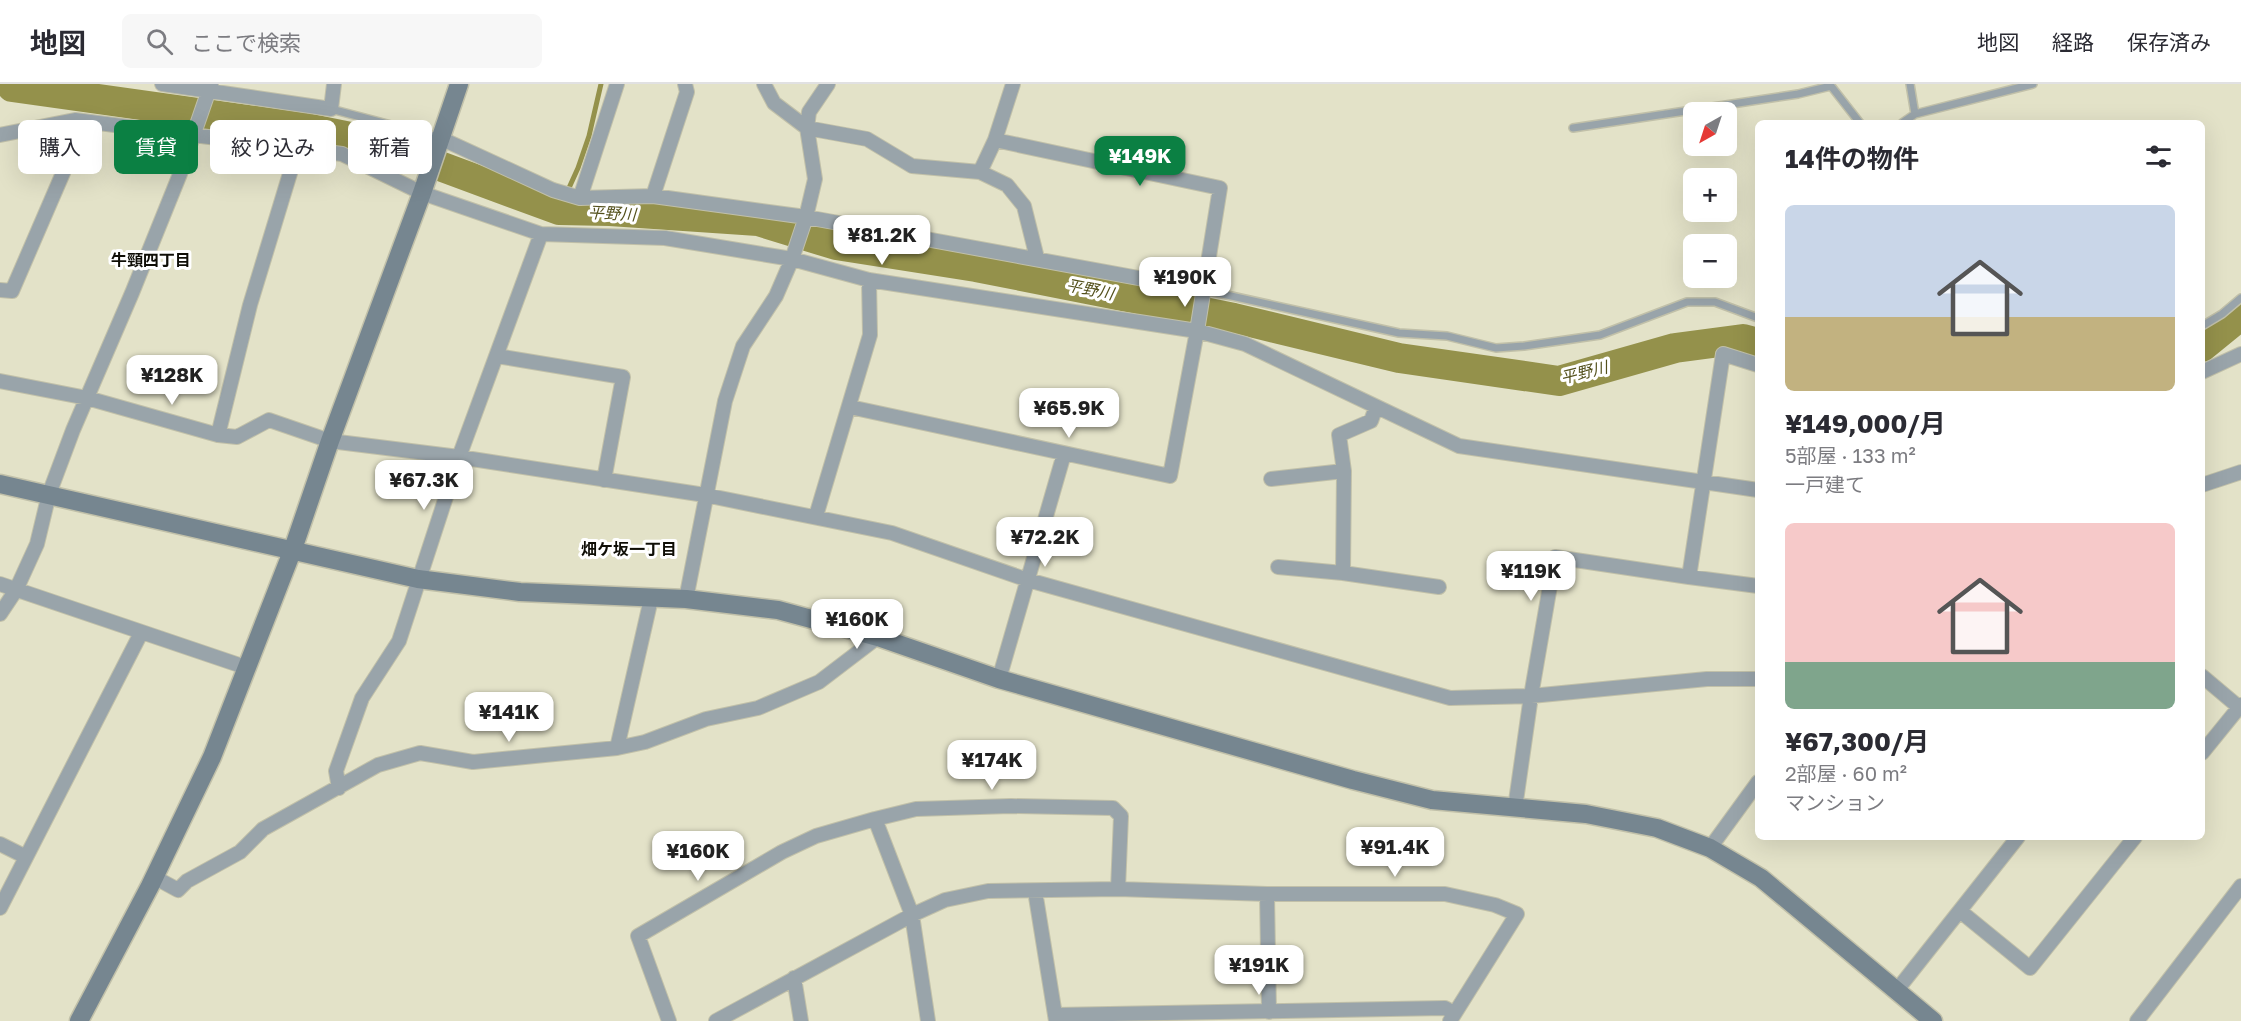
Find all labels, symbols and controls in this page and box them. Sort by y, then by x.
search box [122,14,542,68]
icon: search [143,25,176,58]
text: 地図 [30,26,86,59]
text: ここで検索 [191,29,301,56]
text: 地図 [1977,29,2019,55]
text: 経路 [2052,29,2094,55]
text: 保存済み [2127,29,2211,55]
north arrow [1683,102,1737,156]
map controls [1683,102,1737,288]
chip: 購入 [18,120,102,174]
chip: 賃貸 [114,120,198,174]
chip: 絞り込み [210,120,336,174]
chip: 新着 [348,120,432,174]
pin: ¥149K [1098,136,1182,187]
icon: filters [2142,140,2175,173]
text: ¥149K [1108,143,1172,167]
text: 14件の物件 [1785,143,1919,174]
button: + [1683,168,1737,222]
water label: 平野川 [588,202,638,224]
pin: ¥81.2K [833,215,931,266]
text: ¥81.2K [847,222,917,246]
button: − [1683,234,1737,288]
icon: home [1926,244,2034,352]
district label: 牛頸四丁目 [111,250,191,270]
pin: ¥190K [1143,257,1227,308]
text: ¥190K [1153,264,1217,288]
water label: 平野川 [1065,275,1117,304]
pin: ¥128K [130,355,214,406]
water label: 平野川 [1558,356,1612,388]
text: ¥128K [141,362,204,386]
pin: ¥65.9K [1020,388,1118,439]
text: ¥65.9K [1033,395,1105,419]
text: ¥149,000/月 [1785,408,1946,439]
text: 5部屋 · 133 m² [1785,443,1916,467]
pin: ¥67.3K [375,460,473,511]
text: ¥67.3K [389,467,459,491]
text: 一戸建て [1785,472,1865,496]
pin: ¥72.2K [996,517,1094,568]
text: ¥72.2K [1010,524,1080,548]
district label: 畑ケ坂一丁目 [581,539,677,559]
pin: ¥119K [1489,551,1573,602]
text: ¥119K [1501,558,1562,582]
icon: home [1926,562,2034,670]
pin: ¥160K [815,599,899,650]
text: ¥160K [825,606,889,630]
pin: ¥141K [467,692,551,743]
text: ¥141K [479,699,539,723]
text: ¥67,300/月 [1785,726,1929,757]
pin: ¥174K [950,740,1034,791]
text: ¥174K [961,747,1023,771]
text: 2部屋 · 60 m² [1785,761,1907,785]
text: マンション [1785,790,1885,814]
pin: ¥91.4K [1346,827,1444,878]
pin: ¥160K [656,831,740,882]
text: ¥91.4K [1360,834,1430,858]
text: ¥160K [666,838,730,862]
pin: ¥191K [1217,945,1301,996]
text: ¥191K [1229,952,1290,976]

